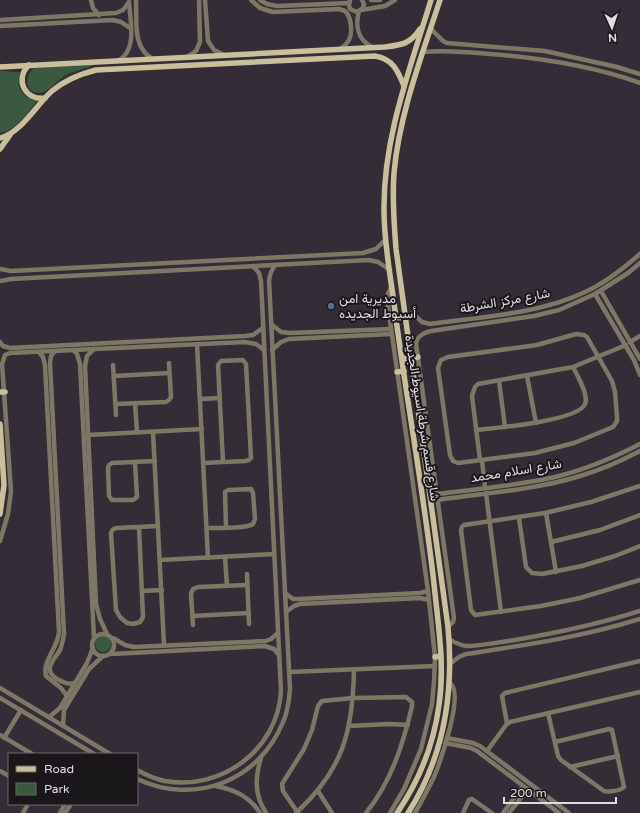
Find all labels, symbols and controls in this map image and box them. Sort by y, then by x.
north arrow [592,8,632,48]
text: N [608,31,617,44]
street label: شارع مركز الشرطة [459,285,552,318]
place label: مديرية امن أسيوط الجديده [339,291,416,322]
marker: مديرية امن أسيوط الجديده [326,301,336,311]
street label: شارع قسم شرطة اسيوط الجديدة [400,334,443,502]
street label: شارع اسلام محمد [469,456,563,487]
legend [8,753,138,805]
text: Road [44,762,74,776]
scale bar [504,779,616,805]
text: Park [44,782,70,796]
text: 200 m [510,786,547,800]

